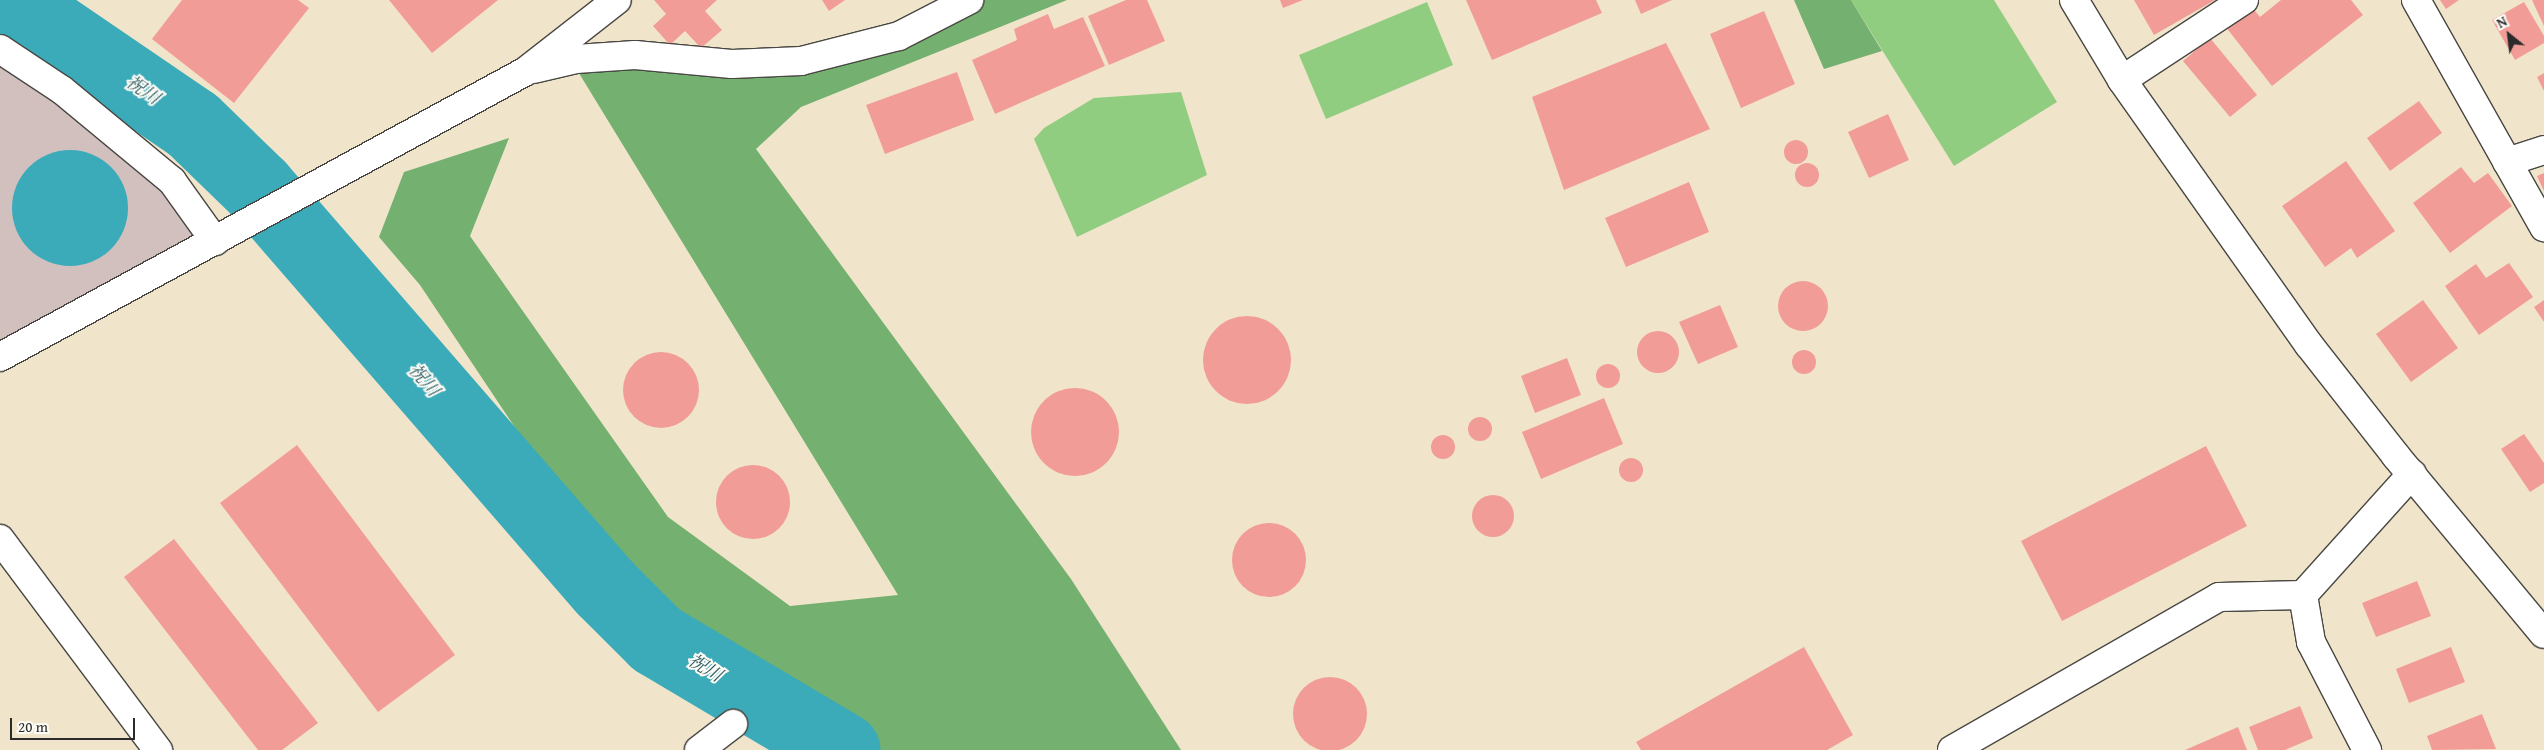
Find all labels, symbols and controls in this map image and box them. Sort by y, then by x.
north arrow [2484,10,2534,60]
text: N [2493,11,2511,33]
water label: 祝川 [122,71,164,109]
water label: 祝川 [404,359,444,401]
water label: 祝川 [684,649,726,687]
scale bar [12,708,138,740]
text: 20 m [18,716,48,737]

